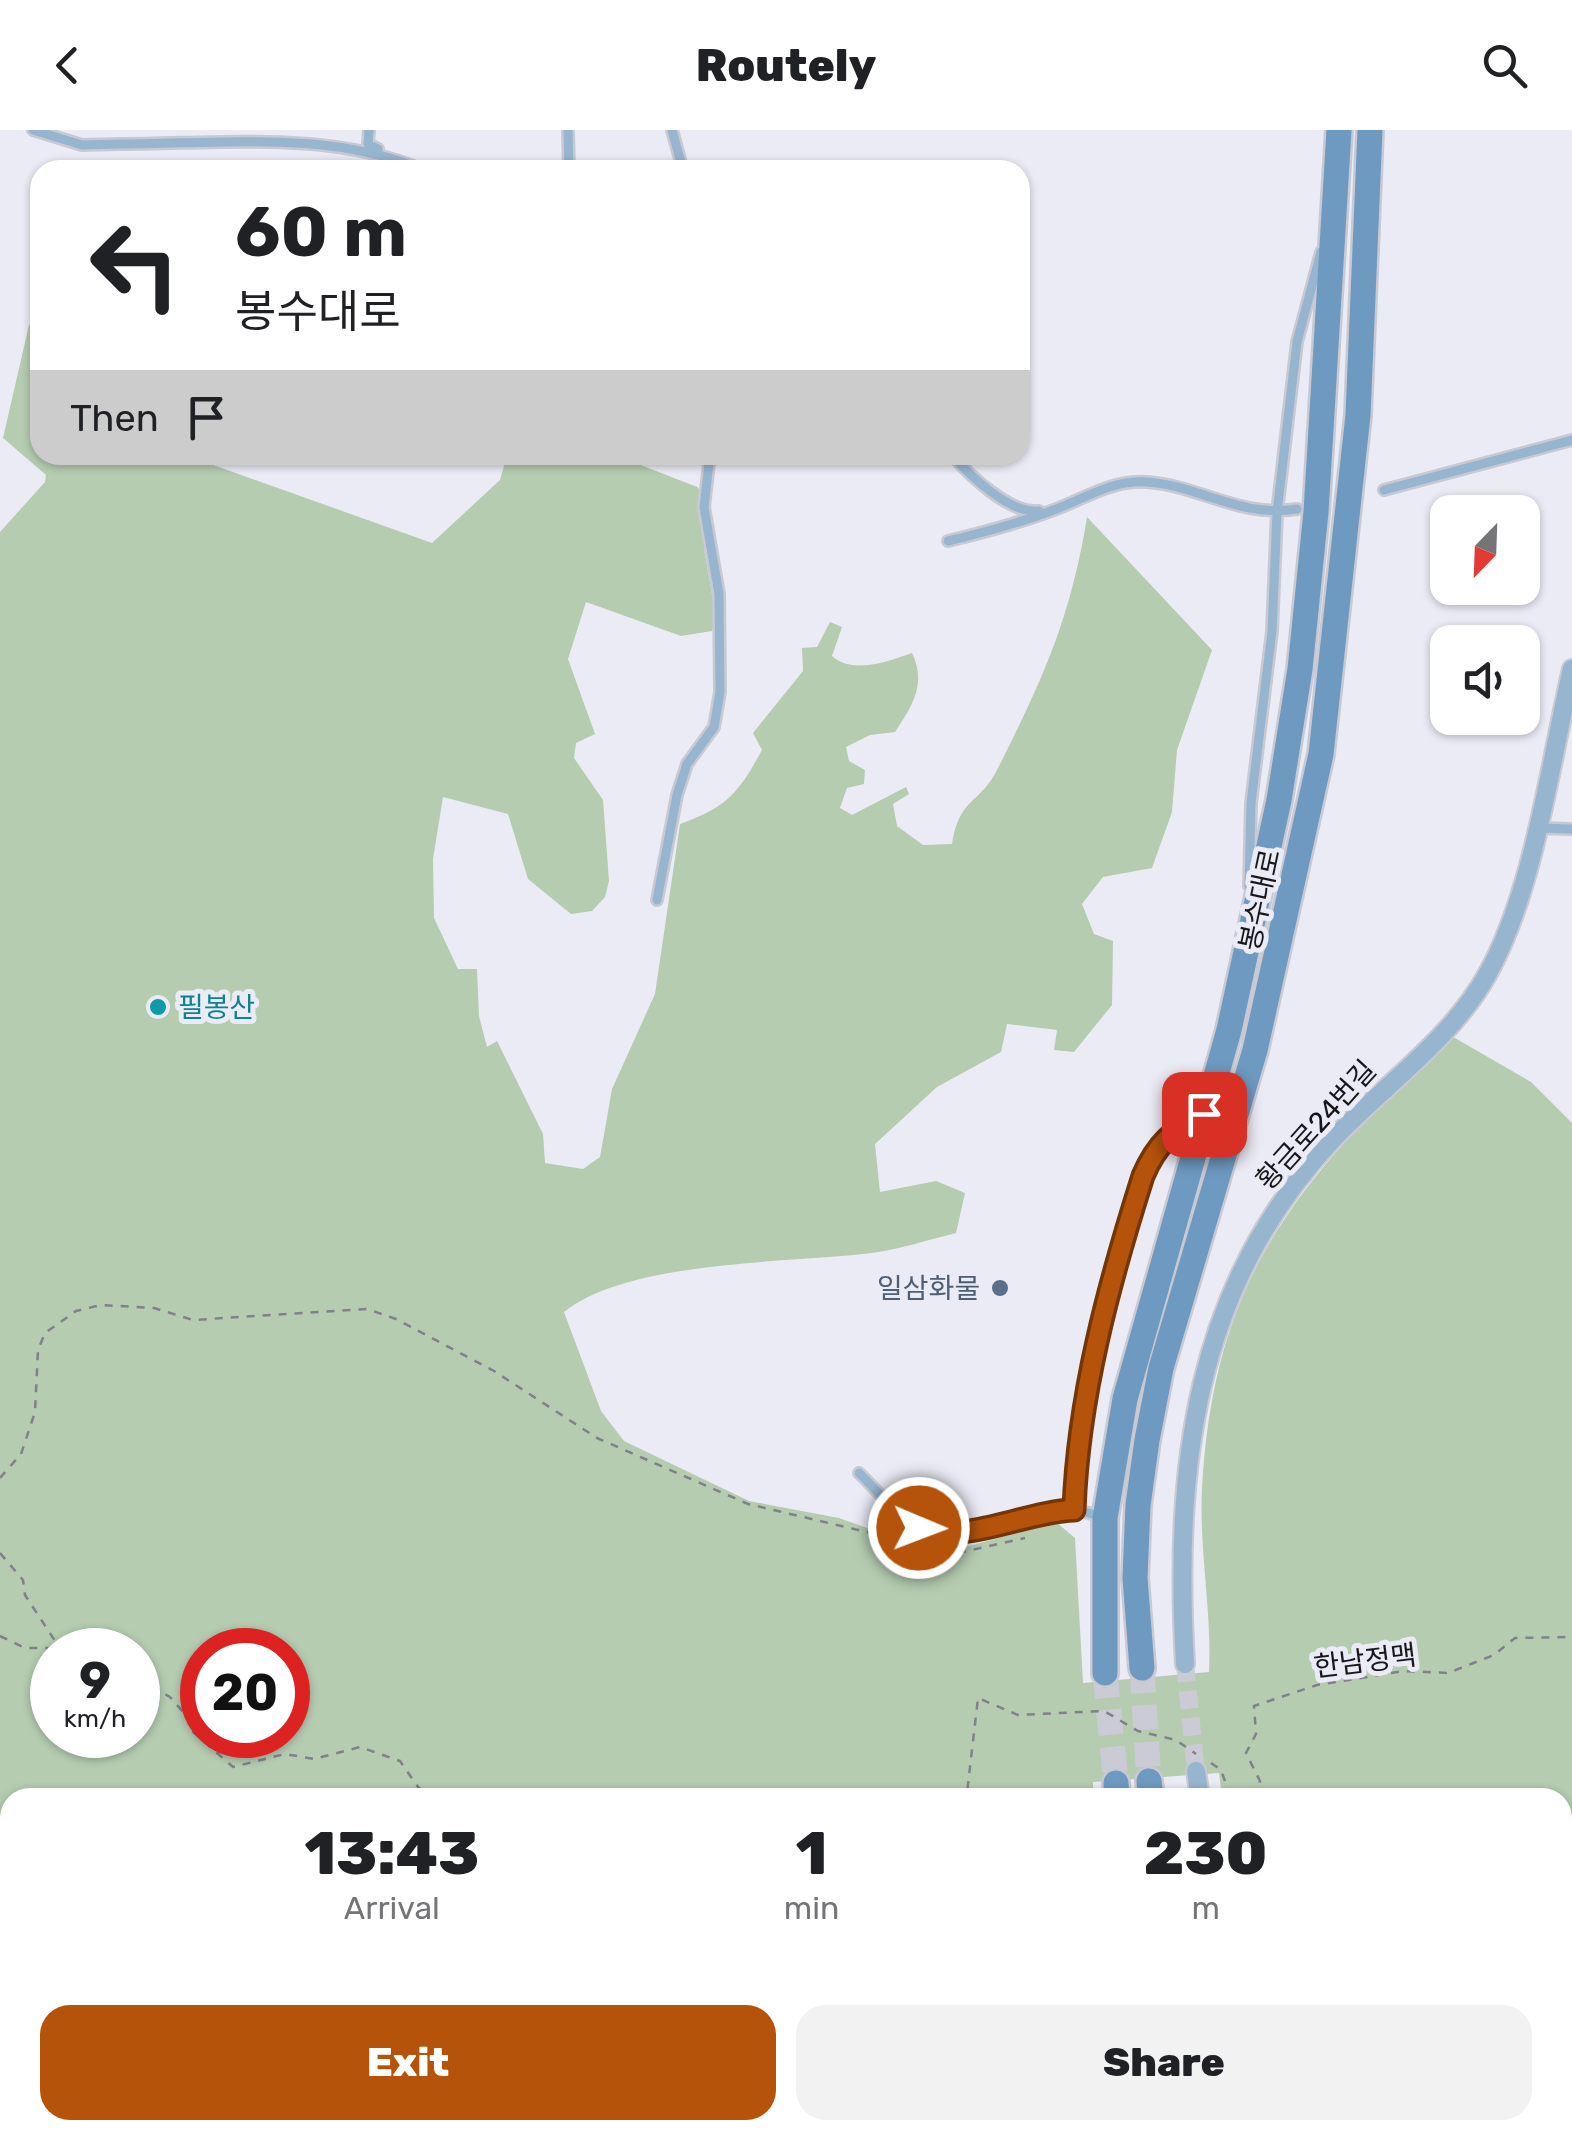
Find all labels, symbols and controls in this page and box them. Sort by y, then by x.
icon: back [40,38,95,93]
icon: search [1477,38,1532,93]
text: Routely [696,39,876,92]
text: 60 m [235,191,407,274]
icon: left [70,200,200,330]
text: 봉수대로 [235,285,401,338]
icon: arrive [179,390,234,445]
text: Then [70,395,159,441]
north arrow [1430,495,1540,605]
map controls [1430,495,1540,735]
button: sound [1430,625,1540,735]
street label: 봉수대로 [1233,846,1287,954]
place label: 필봉산 [178,991,255,1024]
marker: 필봉산 [147,996,169,1018]
street label: 황금로24번길 [1249,1054,1383,1196]
pin [1162,1072,1247,1157]
icon: arrive [1177,1087,1232,1142]
place label: 일삼화물 [877,1272,980,1305]
marker: 일삼화물 [989,1277,1011,1299]
position arrow [867,1476,971,1580]
speed limit sign: 20 [180,1628,310,1758]
street label: 한남정맥 [1312,1638,1418,1684]
text: 9 [79,1651,111,1711]
text: km/h [64,1704,126,1733]
text: 13:43 [305,1818,479,1889]
text: 1 [796,1818,827,1889]
text: 230 [1144,1818,1267,1889]
text: Arrival [344,1889,440,1927]
text: min [784,1889,839,1927]
text: m [1191,1889,1220,1927]
button: Exit [40,2005,776,2120]
button: Share [796,2005,1532,2120]

